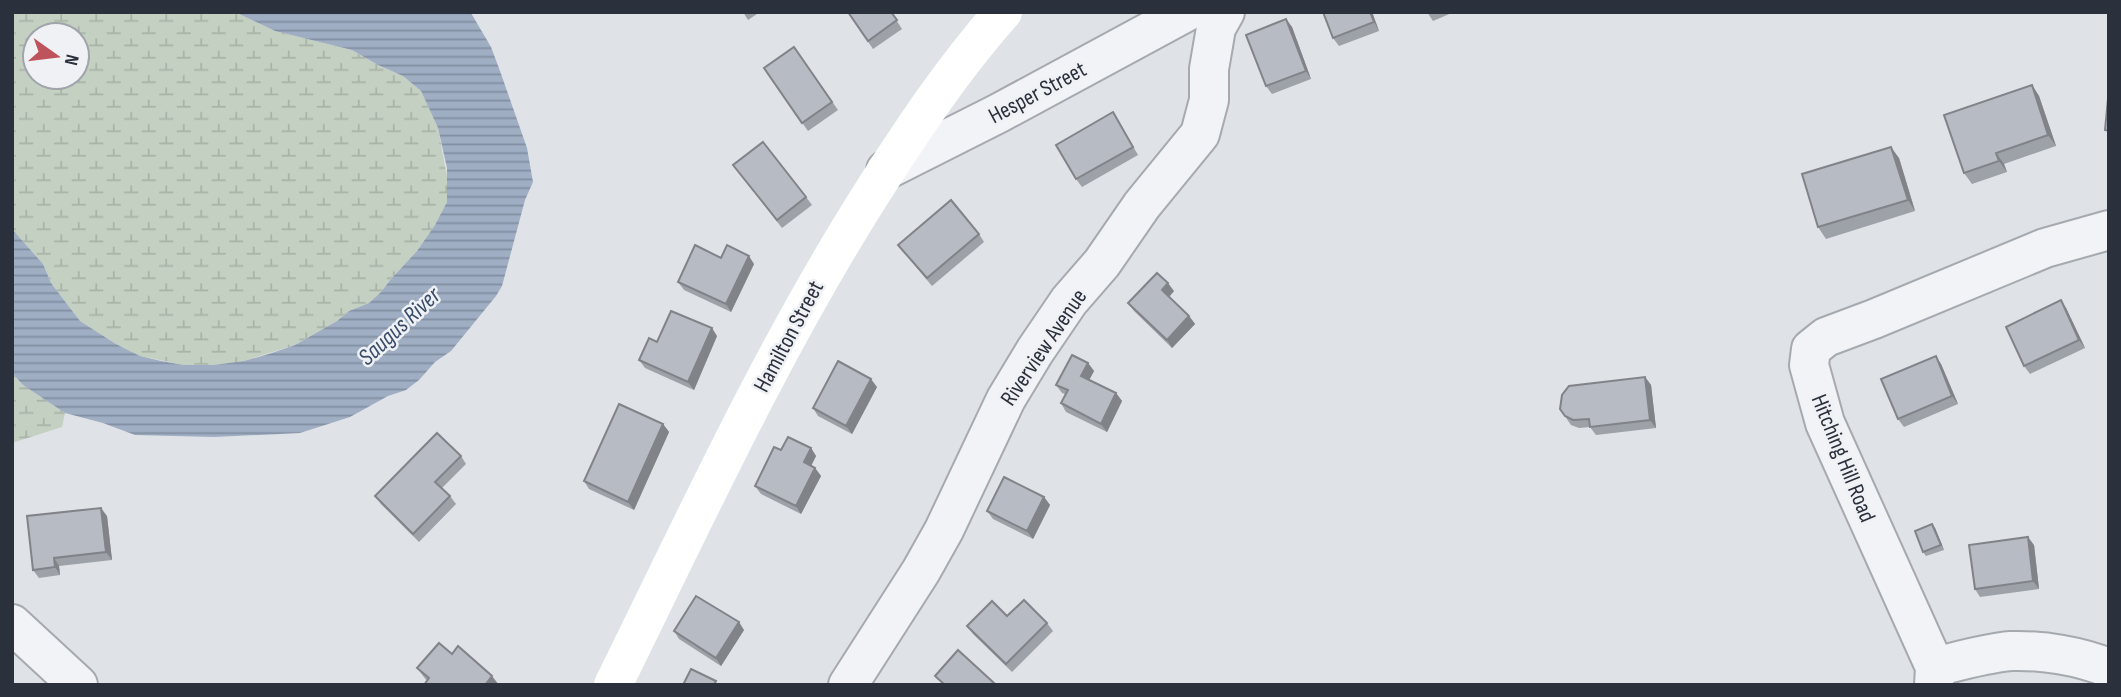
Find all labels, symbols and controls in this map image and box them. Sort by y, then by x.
north arrow [21,21,91,91]
text: N [59,52,83,67]
street label: Hesper Street [984,55,1091,130]
street label: Hamilton Street [748,276,830,397]
water label: Saugus River [352,280,447,372]
street label: Riverview Avenue [995,284,1093,411]
street label: Hitching Hill Road [1805,390,1881,526]

